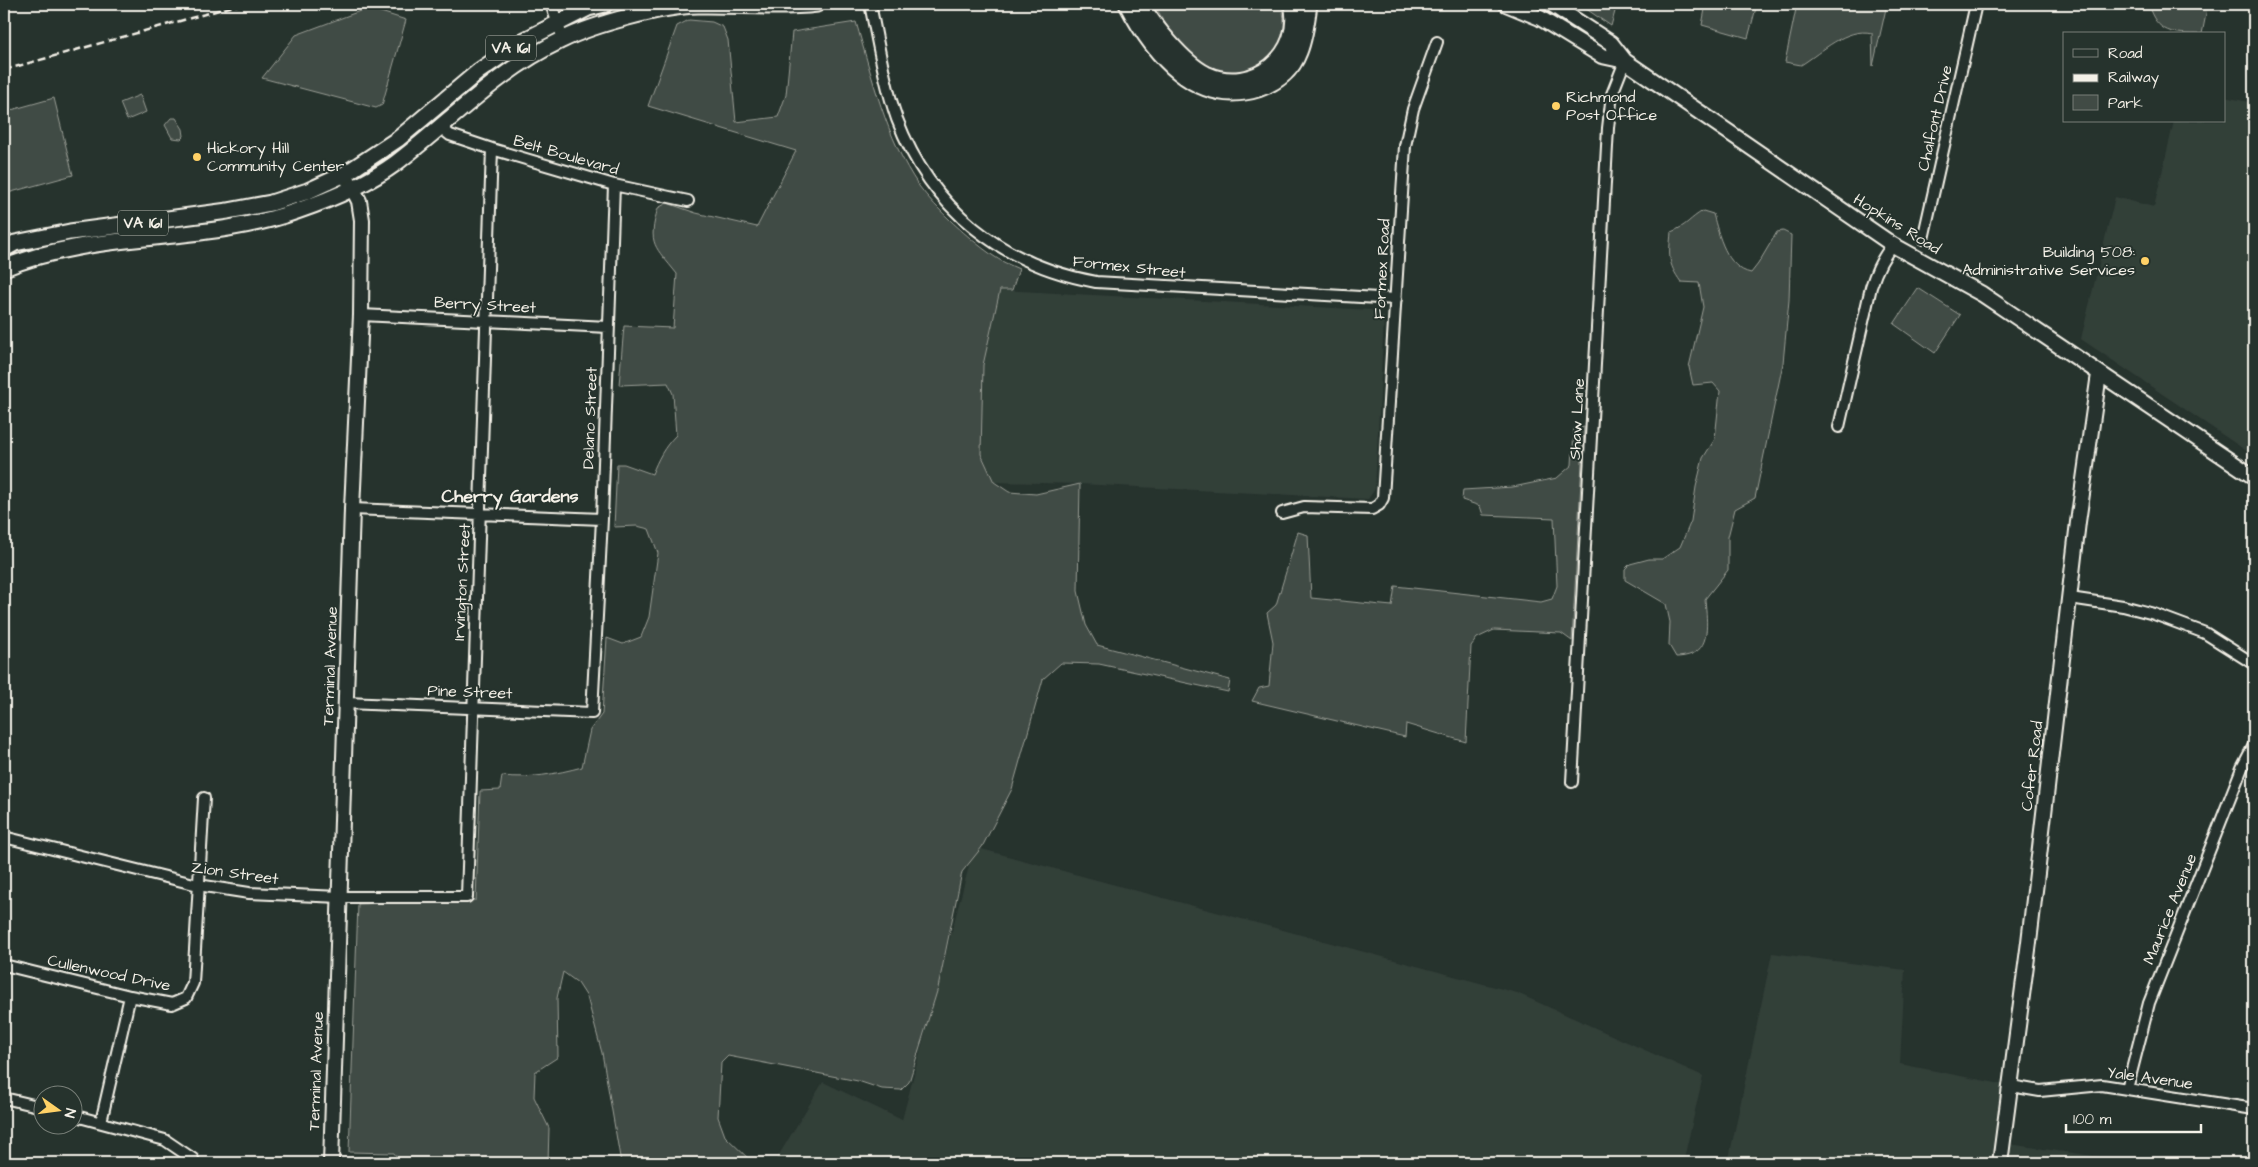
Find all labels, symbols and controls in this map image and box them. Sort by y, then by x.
legend [2063,32,2226,122]
road number: VA 161 [486,36,536,60]
text: Road [2108,43,2143,64]
street label: Chalfont Drive [1912,63,1958,173]
text: Railway [2108,67,2159,89]
place label: Richmond Post Office [1566,86,1657,126]
text: Park [2108,93,2143,114]
marker: Richmond Post Office [1550,100,1562,112]
street label: Belt Boulevard [511,129,621,181]
place label: Hickory Hill Community Center [207,137,345,178]
marker: Hickory Hill Community Center [191,151,203,163]
street label: Hopkins Road [1849,188,1945,260]
road number: VA 161 [118,210,168,236]
street label: Formex Road [1368,218,1396,320]
place label: Building 508: Administrative Services [1962,241,2135,281]
street label: Formex Street [1072,250,1187,284]
marker: Building 508: Administrative Services [2139,255,2151,267]
street label: Berry Street [433,291,537,320]
street label: Delano Street [577,366,603,470]
street label: Shaw Lane [1564,377,1590,460]
district label: Cherry Gardens [442,484,578,510]
street label: Irvington Street [448,522,477,641]
street label: Terminal Avenue [317,606,343,726]
street label: Pine Street [427,680,513,704]
street label: Cofer Road [2016,720,2048,812]
street label: Maurice Avenue [2138,850,2202,968]
street label: Zion Street [190,856,280,890]
street label: Cullenwood Drive [45,949,173,997]
street label: Terminal Avenue [303,1011,329,1131]
street label: Yale Avenue [2106,1061,2195,1095]
north arrow [32,1084,82,1134]
scale bar [2066,1102,2200,1134]
text: N [59,1106,80,1120]
text: 100 m [2073,1109,2112,1130]

